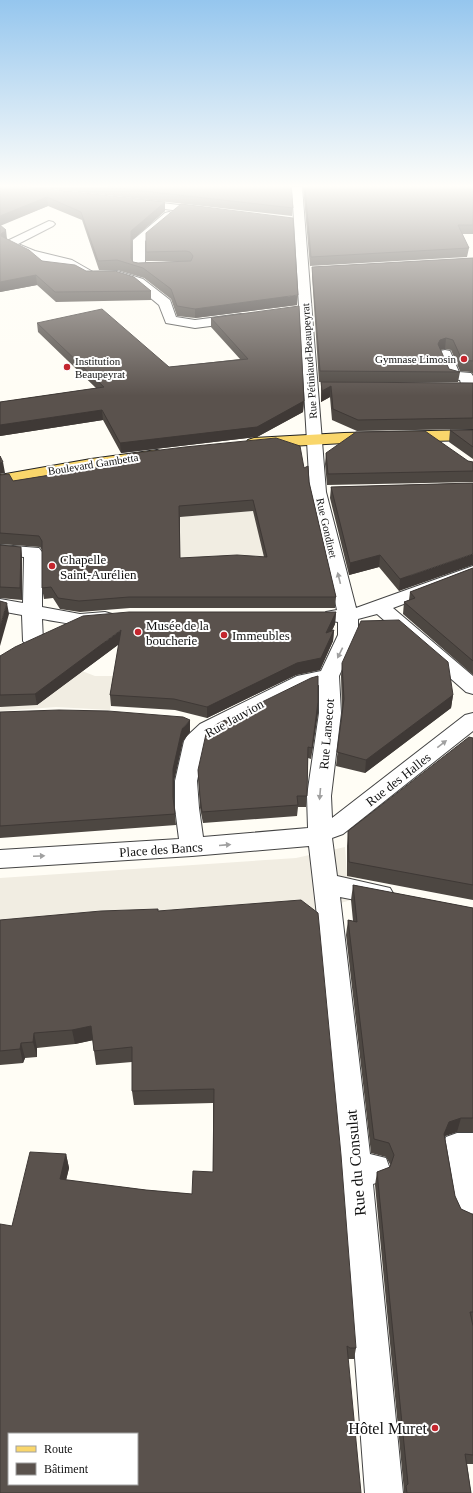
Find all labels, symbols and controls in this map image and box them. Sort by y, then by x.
street label: Rue Pétiniaud-Beaupeyrat [299,303,319,419]
place label: Gymnase Limosin [375,353,456,365]
marker: Gymnase Limosin [459,354,469,364]
place label: Institution Beaupeyrat [75,355,125,380]
marker: Institution Beaupeyrat [62,362,72,372]
street label: Boulevard Gambetta [47,451,139,477]
street label: Rue Gondinet [314,497,340,559]
place label: Chapelle Saint-Aurélien [60,552,137,582]
marker: Chapelle Saint-Aurélien [47,561,57,571]
one-way arrow [336,572,342,584]
place label: Musée de la boucherie [146,618,209,648]
marker: Musée de la boucherie [133,627,143,637]
place label: Immeubles [232,628,290,643]
marker: Immeubles [219,630,229,640]
one-way arrow [337,647,343,659]
street label: Rue Jauvion [202,696,267,741]
street label: Rue Lansecot [316,698,337,770]
one-way arrow [436,740,447,749]
street label: Rue des Halles [363,749,434,809]
one-way arrow [316,788,323,800]
street label: Place des Bancs [119,839,203,860]
one-way arrow [219,841,231,848]
one-way arrow [33,853,45,860]
street label: Rue du Consulat [342,1109,369,1217]
place label: Hôtel Muret [348,1420,428,1437]
marker: Hôtel Muret [430,1423,440,1433]
legend [8,1433,138,1485]
text: Route [44,1442,73,1456]
text: Bâtiment [44,1462,89,1476]

